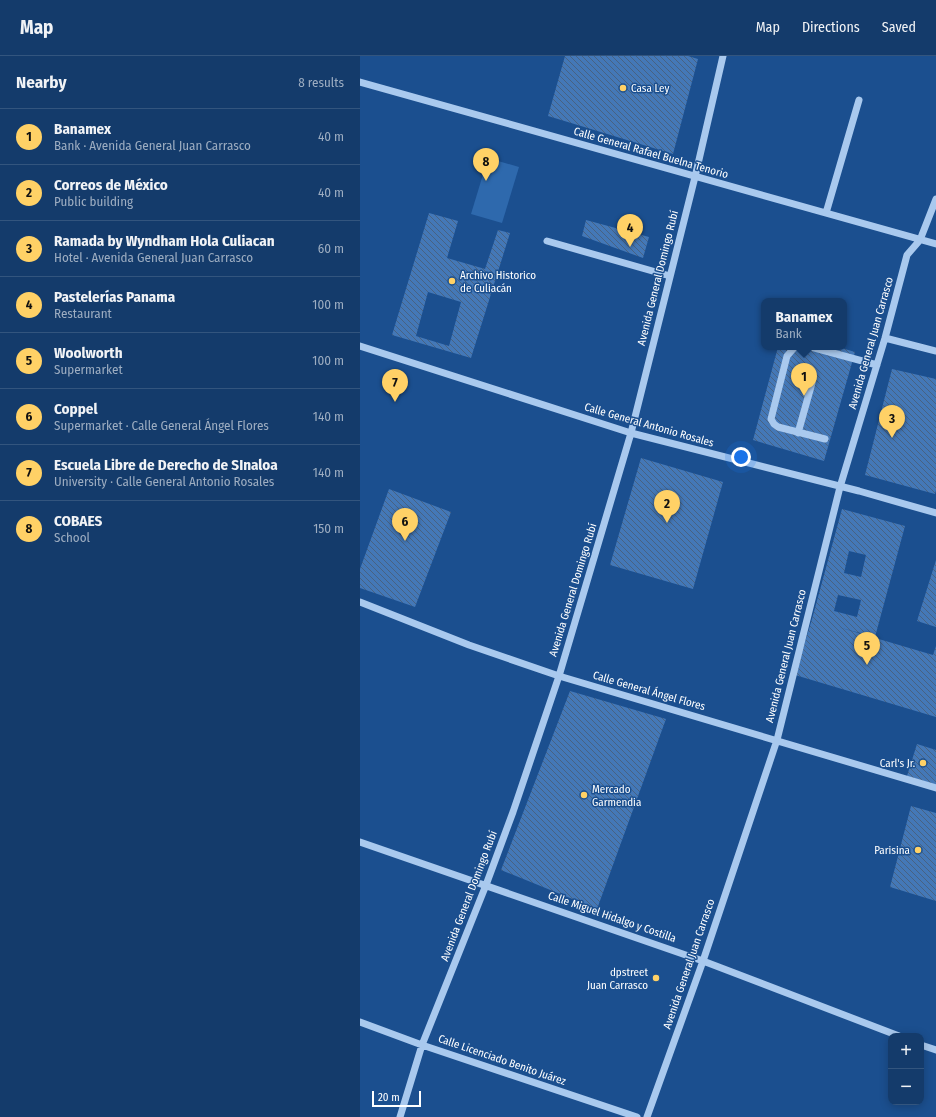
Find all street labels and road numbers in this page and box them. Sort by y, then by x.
street label: Calle General Rafael Buelna Tenorio [572,125,730,181]
street label: Avenida General Domingo Rubí [635,209,681,347]
street label: Avenida General Juan Carrasco [846,275,896,411]
street label: Calle General Antonio Rosales [583,400,715,450]
street label: Avenida General Domingo Rubí [547,522,600,658]
street label: Avenida General Juan Carrasco [763,588,809,724]
street label: Calle General Ángel Flores [591,668,707,713]
street label: Avenida General Domingo Rubí [438,829,500,963]
street label: Calle Miguel Hidalgo y Costilla [546,889,678,945]
street label: Avenida General Juan Carrasco [661,897,717,1031]
street label: Calle Licenciado Benito Juárez [436,1032,568,1088]

